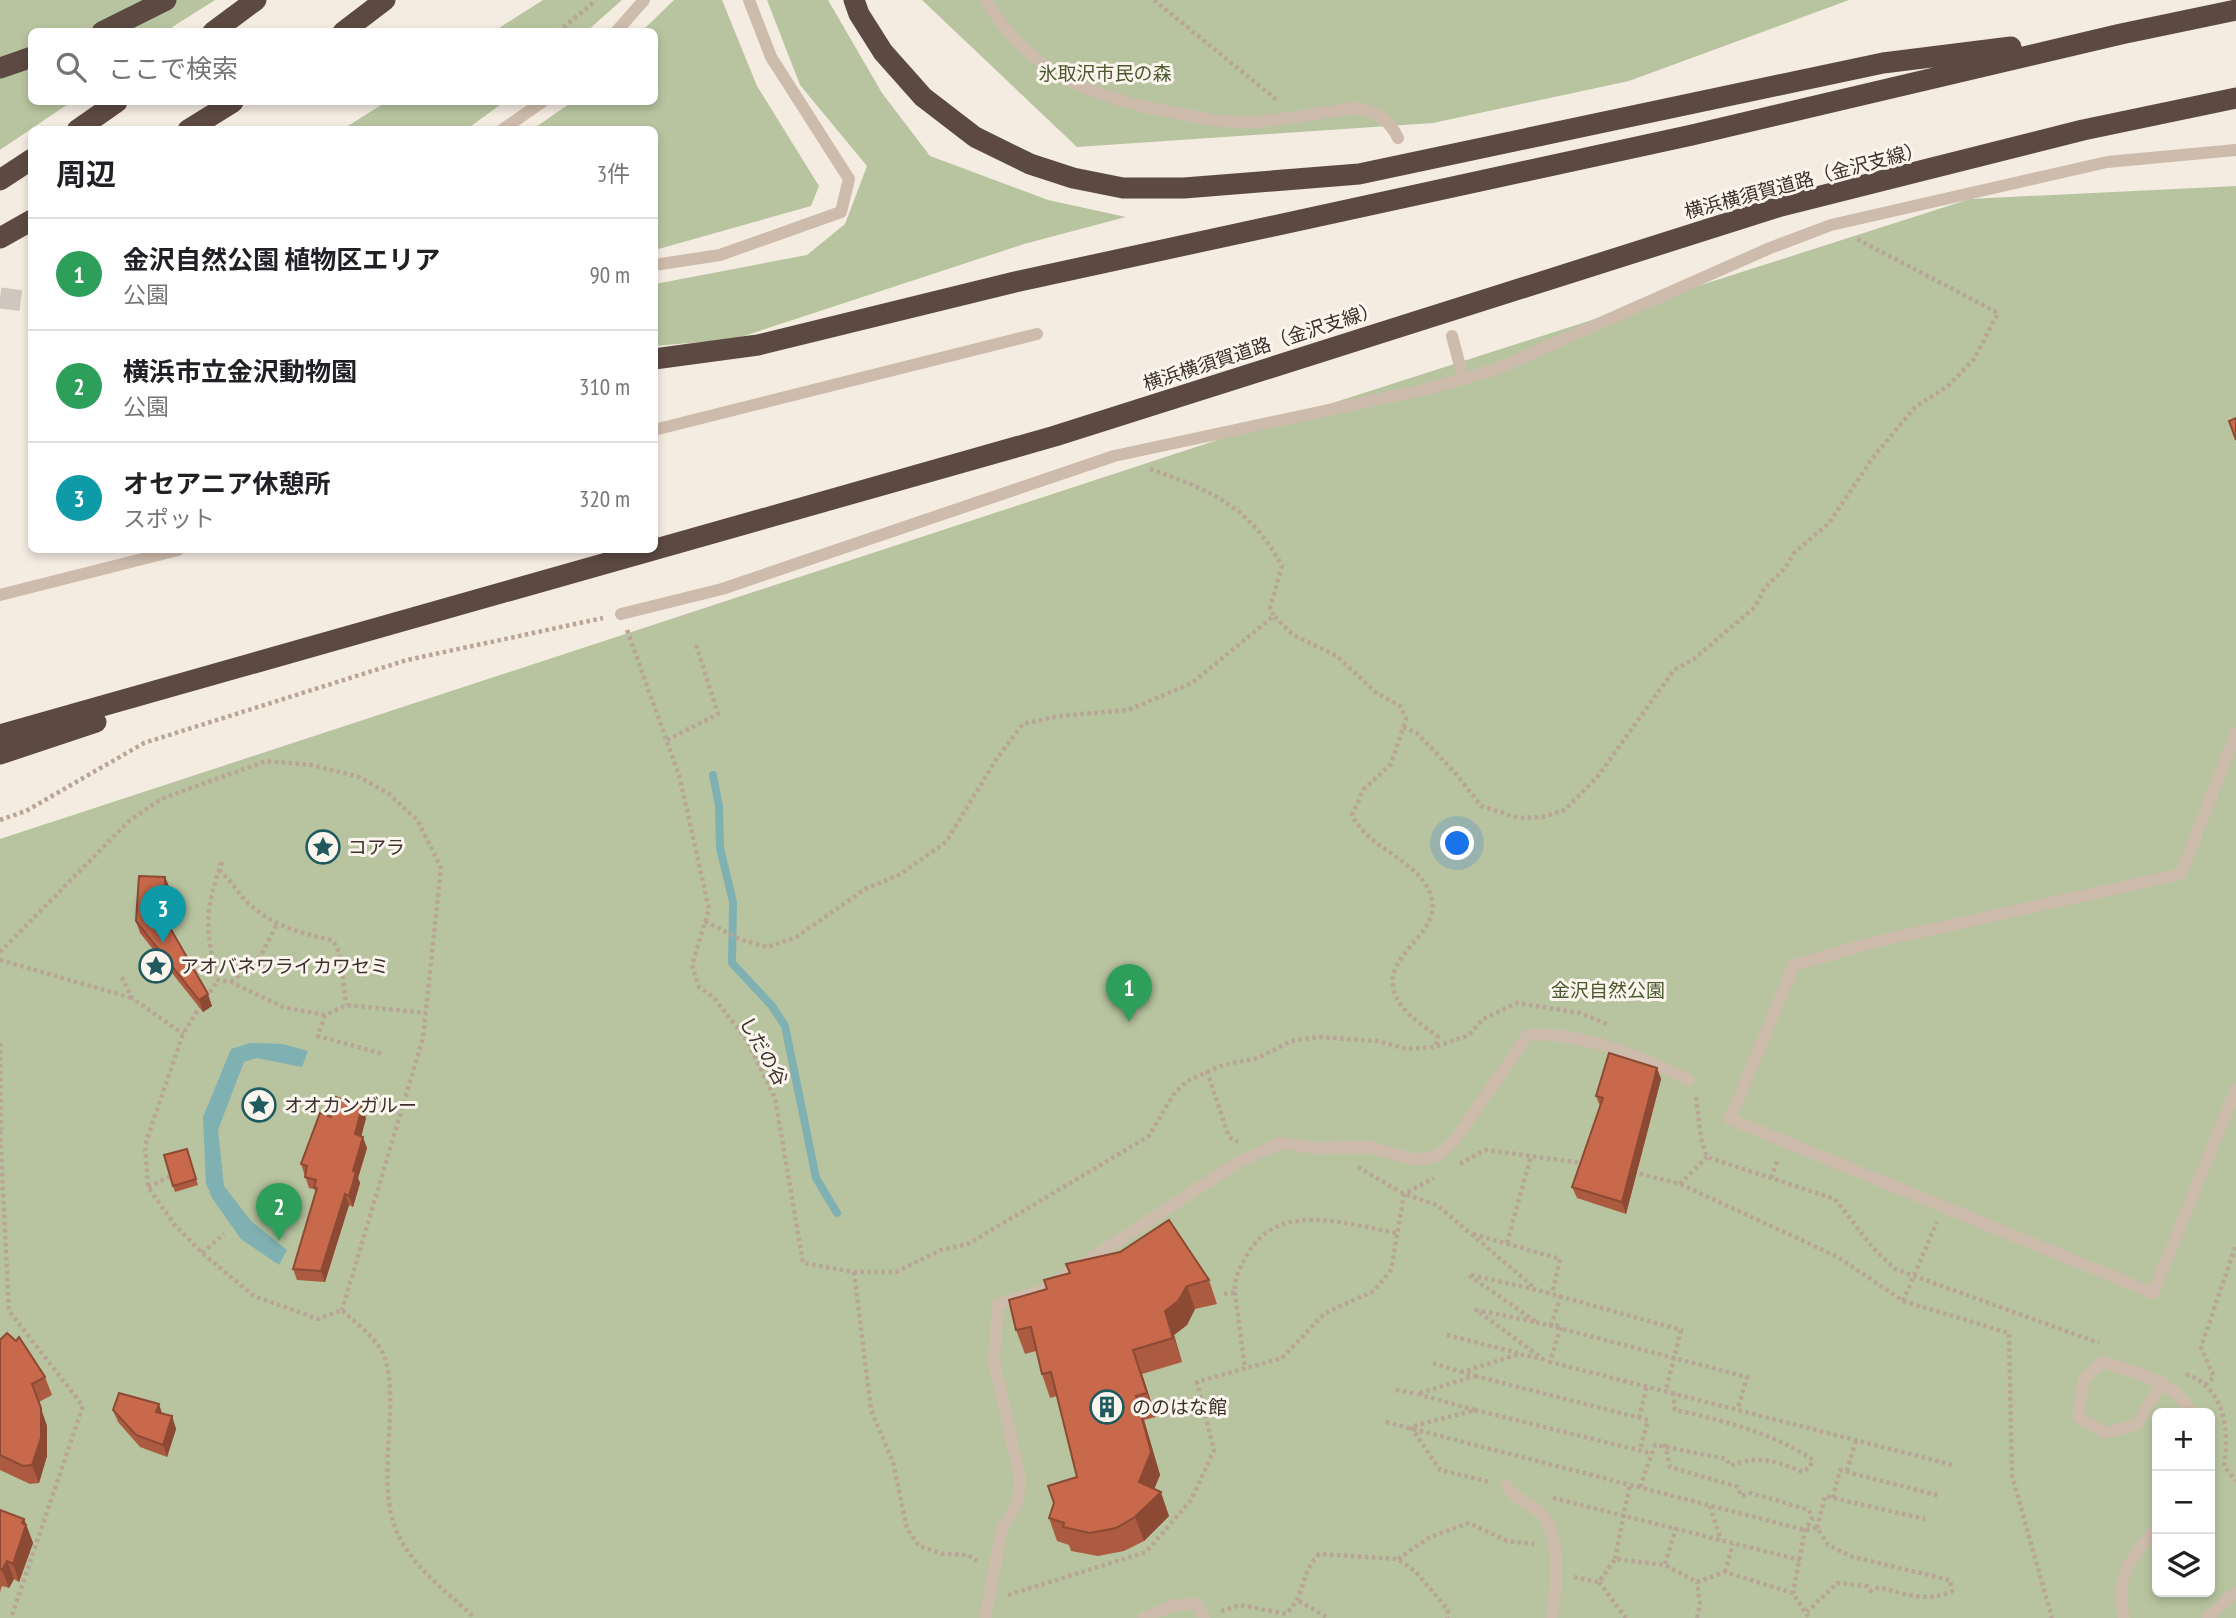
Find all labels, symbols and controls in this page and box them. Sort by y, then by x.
search box [28,28,658,105]
icon: search [52,48,90,86]
text: ここで検索 [108,52,238,85]
park label: 氷取沢市民の森 [1038,61,1172,85]
street label: 横浜横須賀道路（金沢支線） [1682,136,1926,224]
text: 周辺 [56,154,116,193]
text: 3件 [597,159,630,188]
text: 金沢自然公園 植物区エリア [123,243,440,276]
text: 1 [74,260,85,289]
text: 90 m [589,260,630,289]
text: 公園 [123,280,169,309]
street label: 横浜横須賀道路（金沢支線） [1140,296,1382,396]
text: 横浜市立金沢動物園 [123,355,357,388]
text: 2 [74,372,85,401]
text: 310 m [579,372,630,401]
text: 公園 [123,392,169,421]
text: オセアニア休憩所 [123,467,330,500]
text: 3 [74,484,85,513]
text: 320 m [579,484,630,513]
text: スポット [123,504,215,533]
your location [1440,826,1474,860]
place icon: コアラ [304,828,342,866]
place label: コアラ [348,835,405,859]
pin: 3 [140,885,186,943]
place icon: アオバネワライカワセミ [137,947,175,985]
place label: アオバネワライカワセミ [180,954,389,978]
pin: 1 [1106,964,1152,1022]
park label: 金沢自然公園 [1551,978,1665,1002]
street label: しだの谷 [735,1012,793,1090]
place icon: オオカンガルー [240,1086,278,1124]
place label: オオカンガルー [284,1093,417,1117]
pin: 2 [256,1183,302,1241]
building icon: ののはな館 [1088,1388,1126,1426]
place label: ののはな館 [1132,1395,1227,1419]
map controls [2152,1408,2215,1597]
button: + [2152,1408,2215,1471]
button: − [2152,1471,2215,1534]
button: layers [2152,1534,2215,1597]

